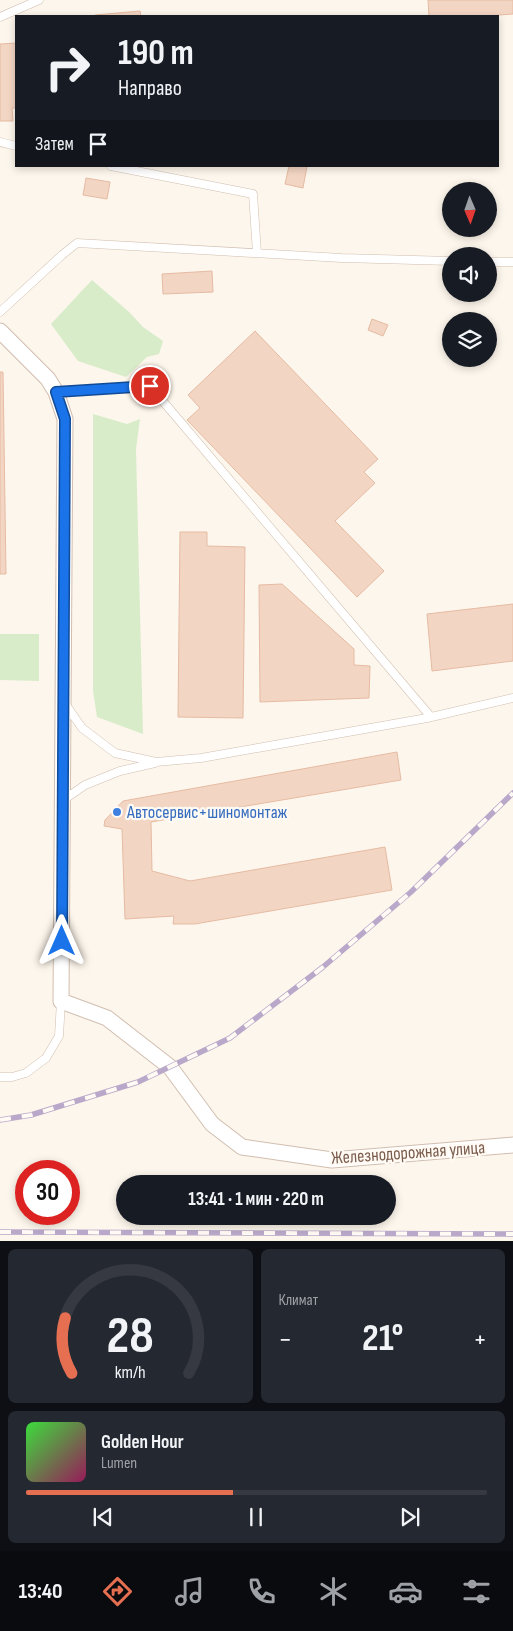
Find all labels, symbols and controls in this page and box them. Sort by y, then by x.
text: 190 m [118,32,194,75]
icon: right [35,35,100,100]
text: Направо [118,75,182,102]
icon: arrive [84,130,112,158]
text: Затем [35,133,74,156]
north arrow [442,182,498,238]
map controls [442,182,497,367]
button: sound [442,247,497,302]
button: layers [442,312,497,367]
pin [129,365,171,407]
icon: arrive [136,372,164,400]
place label: Автосервис+шиномонтаж [126,802,288,823]
marker: Автосервис+шиномонтаж [111,806,123,818]
position arrow [35,914,87,966]
street label: Железнодорожная улица [330,1137,486,1169]
speed limit sign: 30 [15,1160,80,1225]
text: 13:41 · 1 мин · 220 m [188,1188,324,1211]
text: Климат [279,1291,318,1310]
text: 28 [107,1305,154,1368]
text: 21° [362,1316,403,1361]
text: − [279,1323,292,1356]
text: + [473,1323,487,1356]
text: km/h [115,1362,146,1383]
text: Golden Hour [101,1431,184,1454]
text: Lumen [101,1454,137,1473]
icon: previous [89,1503,117,1531]
icon: pause [242,1503,270,1531]
icon: next [396,1503,424,1531]
icon: directions [100,1574,135,1609]
icon: music [172,1574,207,1609]
icon: phone [244,1574,279,1609]
icon: climate [316,1574,351,1609]
icon: car [388,1574,423,1609]
icon: filters [459,1574,494,1609]
text: 13:40 [18,1578,63,1605]

